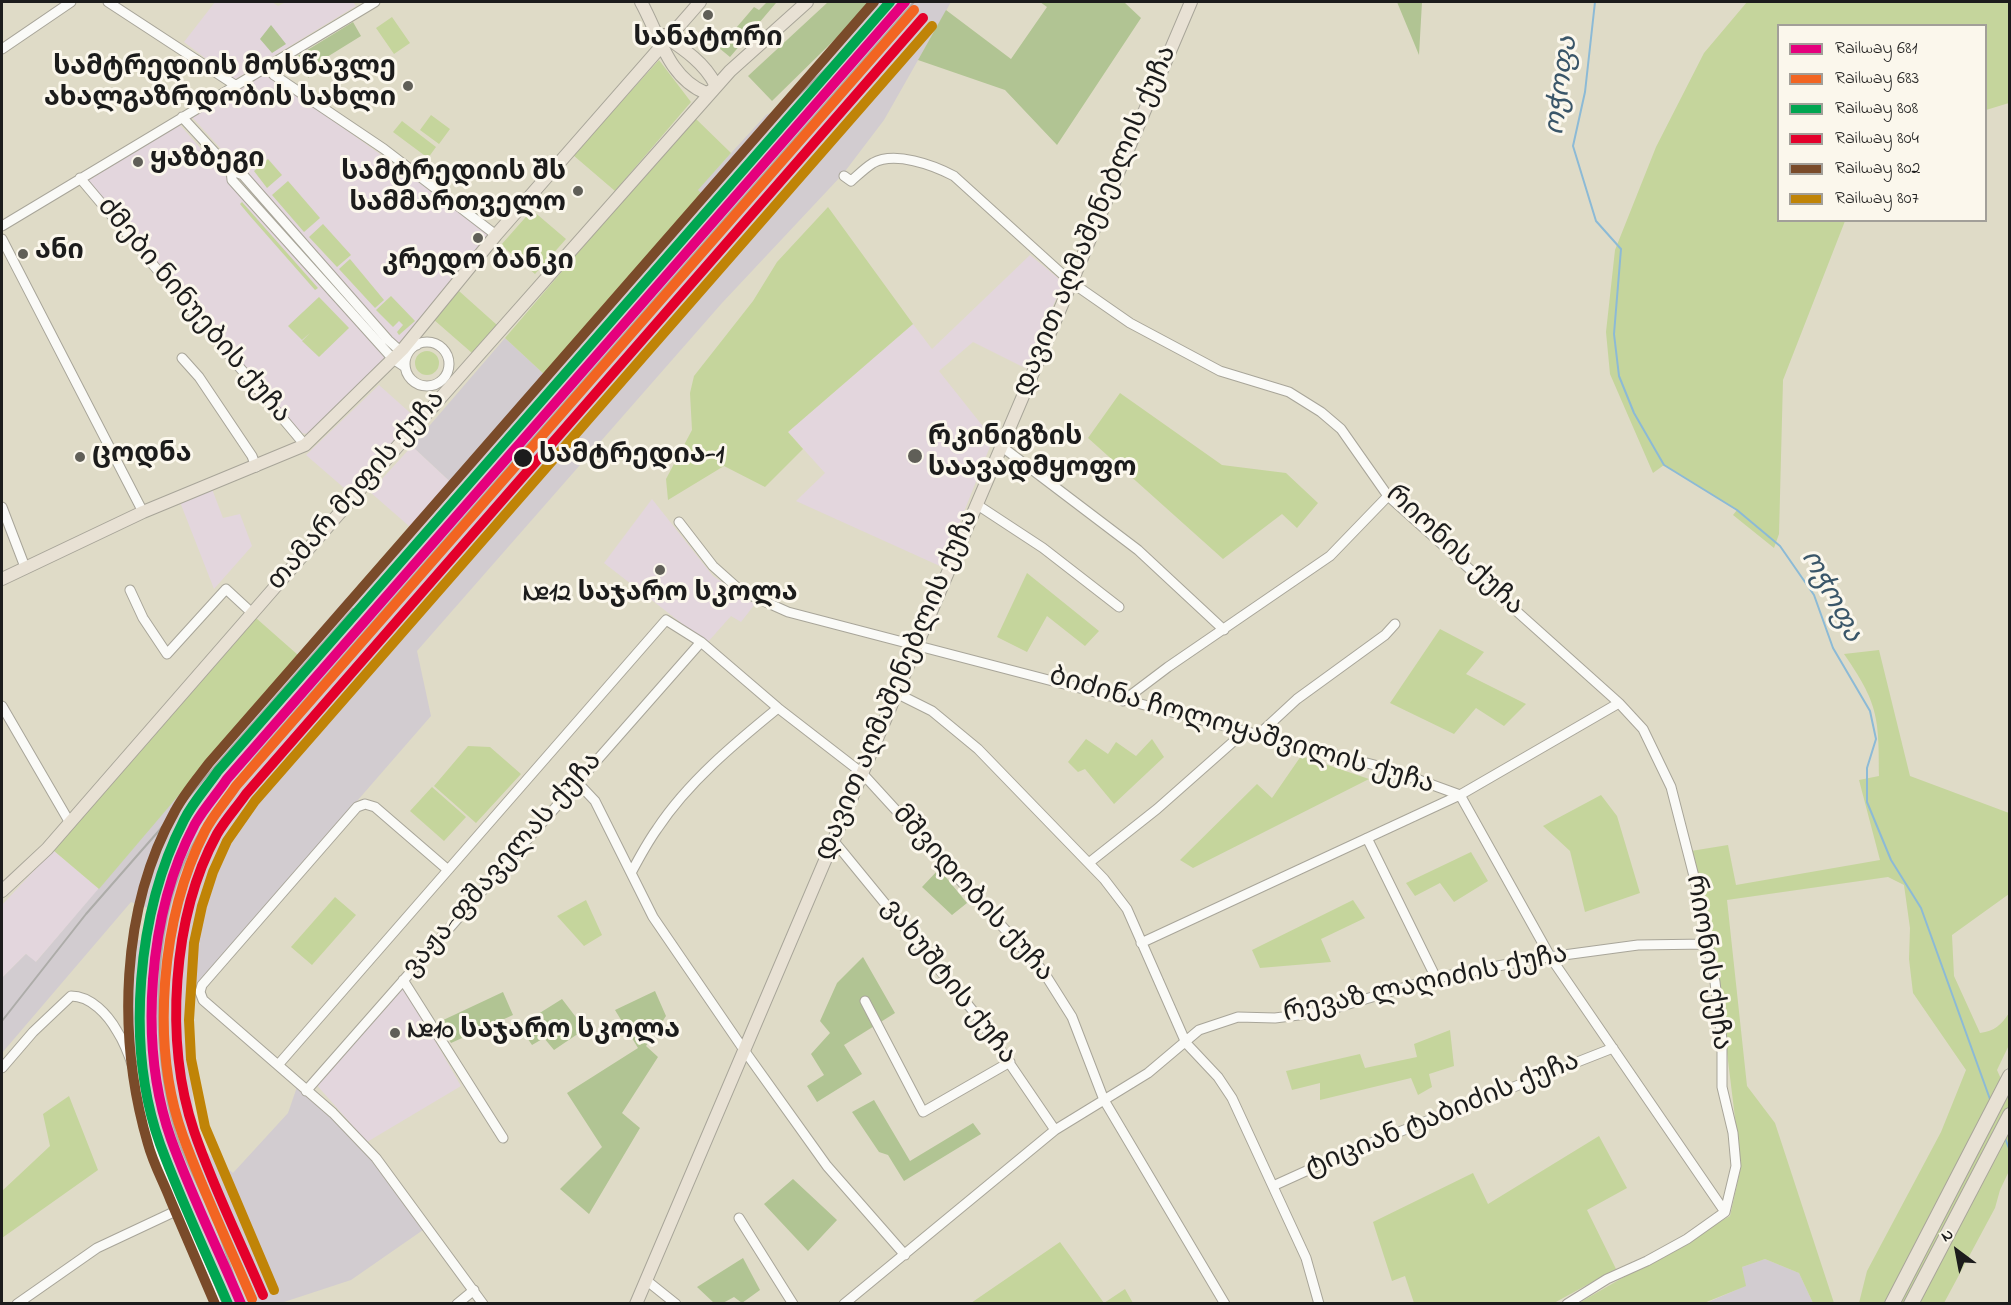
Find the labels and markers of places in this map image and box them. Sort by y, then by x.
marker: სანატორი [701,8,715,22]
place label: სანატორი [633,25,783,57]
place label: სამტრედიის მოსწავლე ახალგაზრდობის სახლი [44,54,396,117]
marker: სამტრედიის მოსწავლე ახალგაზრდობის სახლი [401,79,415,93]
place label: ყაზბეგი [150,146,264,178]
marker: ყაზბეგი [131,155,145,169]
place label: სამტრედიის შს სამმართველო [341,159,566,222]
marker: სამტრედიის შს სამმართველო [571,184,585,198]
marker: კრედო ბანკი [471,231,485,245]
place label: ანი [35,238,84,270]
marker: ანი [16,247,30,261]
place label: კრედო ბანკი [382,248,574,280]
place label: რკინიგზის საავადმყოფო [928,424,1136,487]
place label: ცოდნა [92,441,192,473]
place label: სამტრედია-1 [539,442,724,474]
marker: სამტრედია-1 [512,447,534,469]
marker: რკინიგზის საავადმყოფო [906,447,924,465]
marker: ცოდნა [73,450,87,464]
marker: №12 საჯარო სკოლა [653,563,667,577]
place label: №12 საჯარო სკოლა [523,580,797,612]
place label: №10 საჯარო სკოლა [407,1017,680,1049]
marker: №10 საჯარო სკოლა [388,1026,402,1040]

